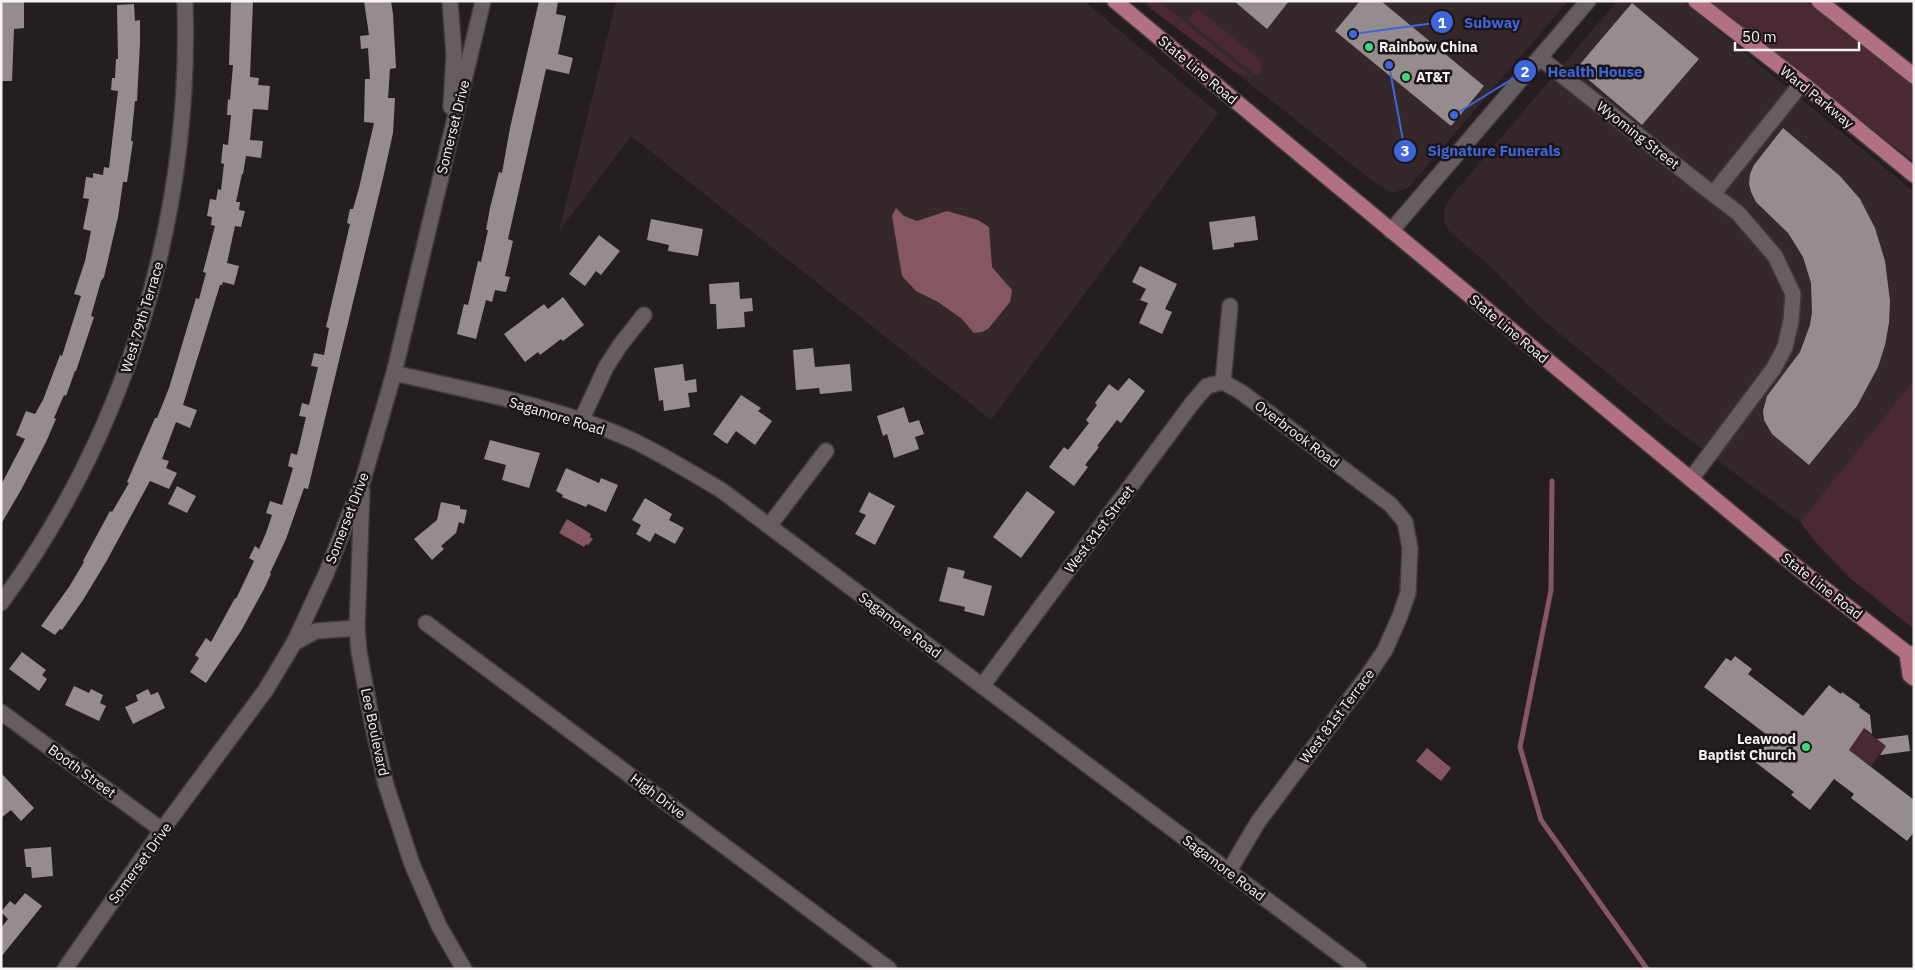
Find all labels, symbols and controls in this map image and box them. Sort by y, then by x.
callout: Subway [1429,7,1530,37]
text: 1 [1437,13,1447,32]
text: Subway [1464,13,1520,32]
scale bar [1735,20,1859,52]
text: 50 m [1742,27,1777,46]
street label: State Line Road [1155,32,1241,108]
place label: Rainbow China [1379,38,1478,56]
marker: Rainbow China [1363,41,1375,53]
callout: Health House [1512,56,1652,86]
text: 2 [1520,62,1530,81]
text: Health House [1548,62,1642,81]
street label: Ward Parkway [1776,62,1858,132]
place label: AT&T [1416,68,1450,86]
marker: AT&T [1400,71,1412,83]
street label: Somerset Drive [433,78,473,176]
street label: Wyoming Street [1593,97,1683,173]
callout: Signature Funerals [1393,136,1571,166]
text: 3 [1400,141,1410,160]
text: Signature Funerals [1427,141,1561,160]
street label: West 79th Terrace [117,259,168,375]
street label: State Line Road [1466,291,1552,367]
street label: Sagamore Road [507,393,607,439]
street label: Overbrook Road [1251,396,1343,472]
street label: Somerset Drive [321,470,373,566]
street label: West 81st Street [1060,482,1138,576]
street label: State Line Road [1778,549,1866,623]
street label: Sagamore Road [855,588,945,662]
street label: West 81st Terrace [1296,665,1379,767]
street label: Lee Boulevard [357,686,393,778]
place label: Leawood Baptist Church [1698,730,1796,764]
street label: Booth Street [45,740,119,802]
marker: Leawood Baptist Church [1800,741,1812,753]
street label: High Drive [627,769,689,823]
street label: Somerset Drive [104,819,176,907]
street label: Sagamore Road [1179,831,1269,905]

